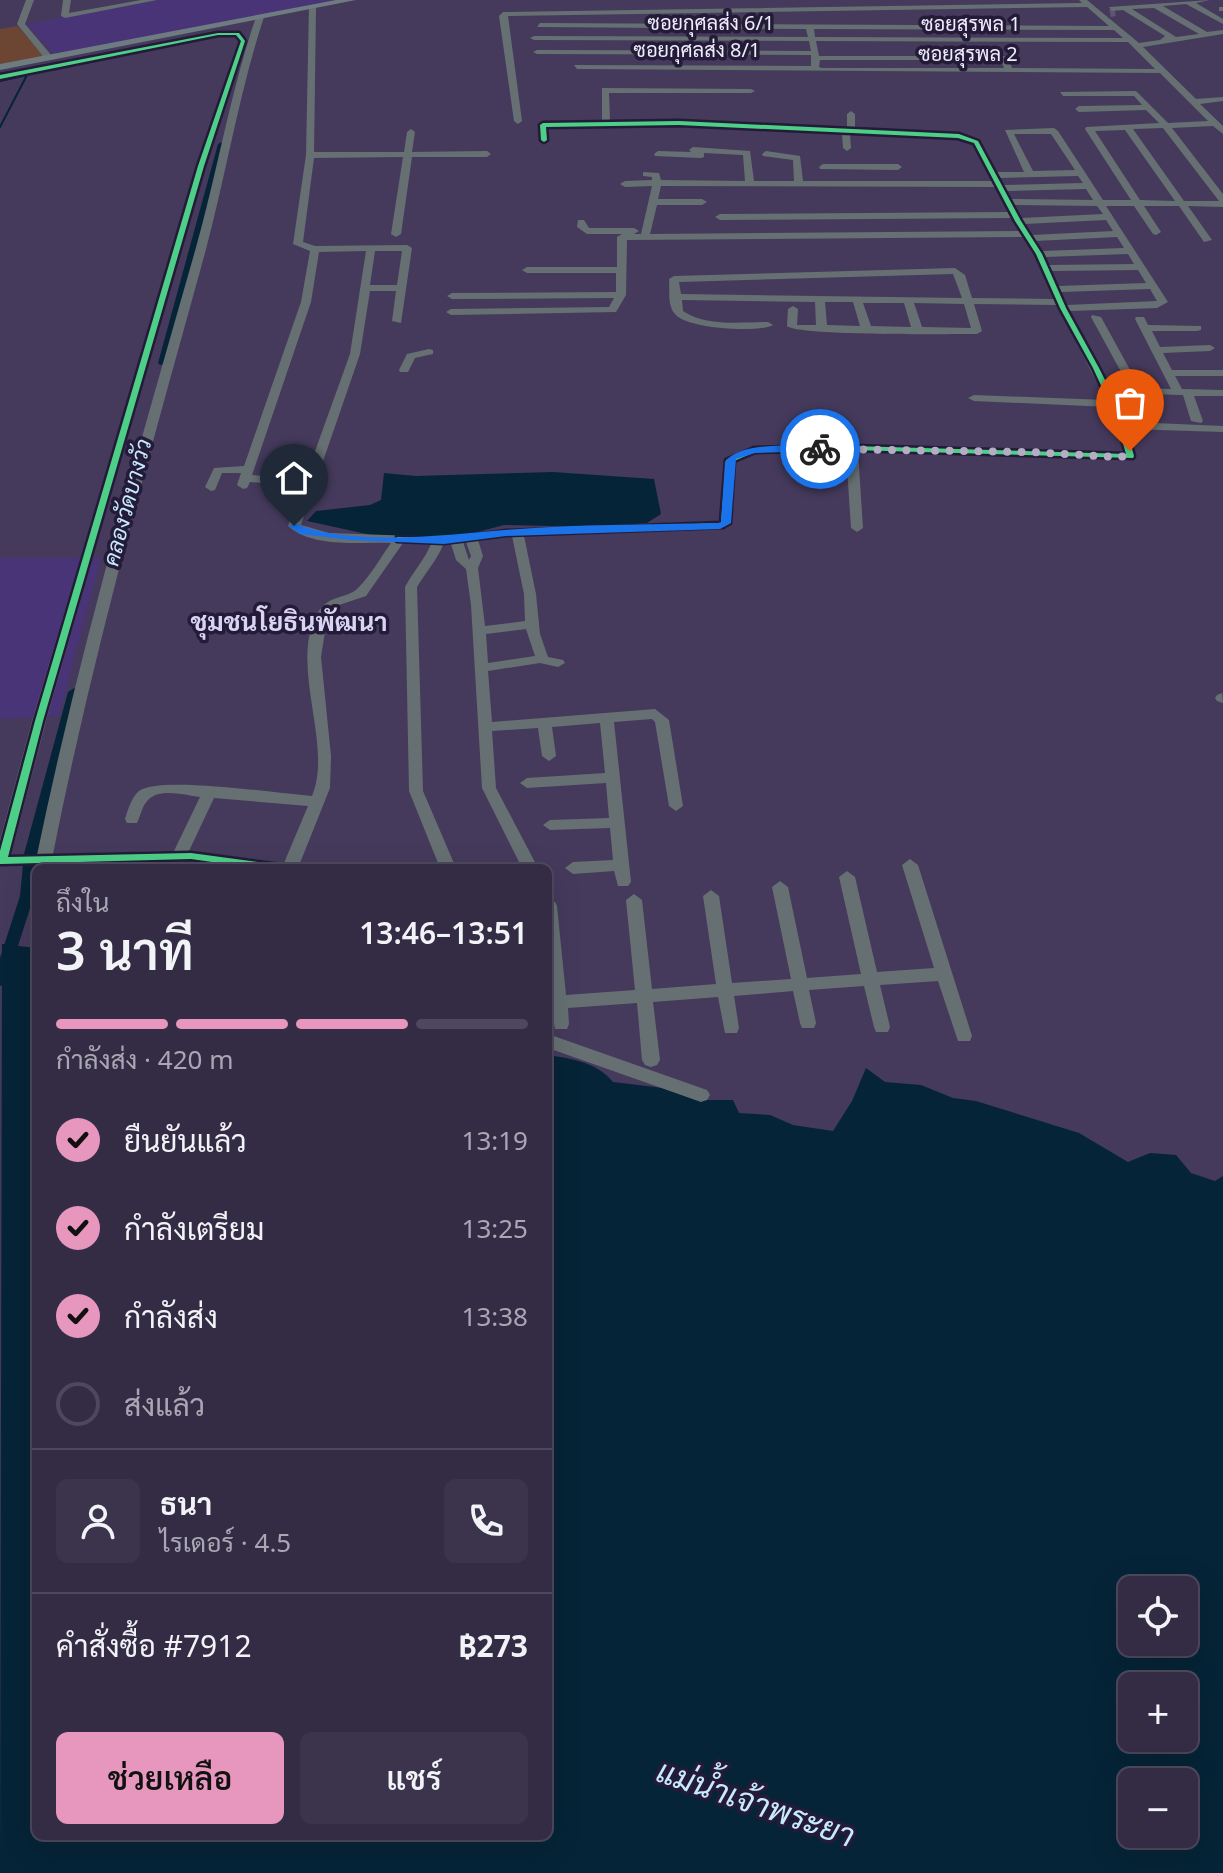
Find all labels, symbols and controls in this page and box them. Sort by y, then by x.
street label: ซอยกุศลส่ง 6/1 [648,9,774,37]
street label: ซอยสุรพล 1 [921,10,1021,38]
street label: ซอยกุศลส่ง 8/1 [634,36,760,64]
street label: ซอยสุรพล 2 [918,40,1018,68]
pin [1096,369,1164,451]
icon: bag [1108,381,1152,425]
courier [780,409,860,489]
icon: bike [798,427,842,471]
water label: คลองวัดบางวัว [95,435,157,569]
pin [260,444,328,526]
icon: home [272,456,316,500]
district label: ชุมชนโยธินพัฒนา [190,603,388,640]
text: ถึงใน [56,884,109,920]
text: 13:46–13:51 [359,912,528,953]
text: 3 นาที [56,914,194,985]
text: กำลังส่ง · 420 m [56,1041,234,1077]
icon: check [56,1118,100,1162]
text: ยืนยันแล้ว [124,1120,247,1161]
text: 13:19 [462,1122,528,1158]
icon: check [56,1206,100,1250]
text: กำลังเตรียม [124,1208,264,1249]
text: 13:25 [462,1210,528,1246]
icon: check [56,1294,100,1338]
text: กำลังส่ง [124,1296,218,1337]
text: 13:38 [462,1298,528,1334]
text: ส่งแล้ว [124,1384,205,1425]
button: person [56,1479,140,1563]
button: phone [444,1479,528,1563]
text: ธนา [160,1483,212,1524]
text: ไรเดอร์ · 4.5 [160,1524,291,1560]
map controls [1118,1576,1198,1848]
button: locate [1118,1576,1198,1656]
text: คำสั่งซื้อ #7912 [56,1625,252,1666]
text: ฿273 [458,1625,528,1666]
button: + [1118,1672,1198,1752]
button: ช่วยเหลือ [56,1732,284,1824]
button: แชร์ [300,1732,528,1824]
water label: แม่น้ำเจ้าพระยา [651,1742,863,1856]
button: − [1118,1768,1198,1848]

